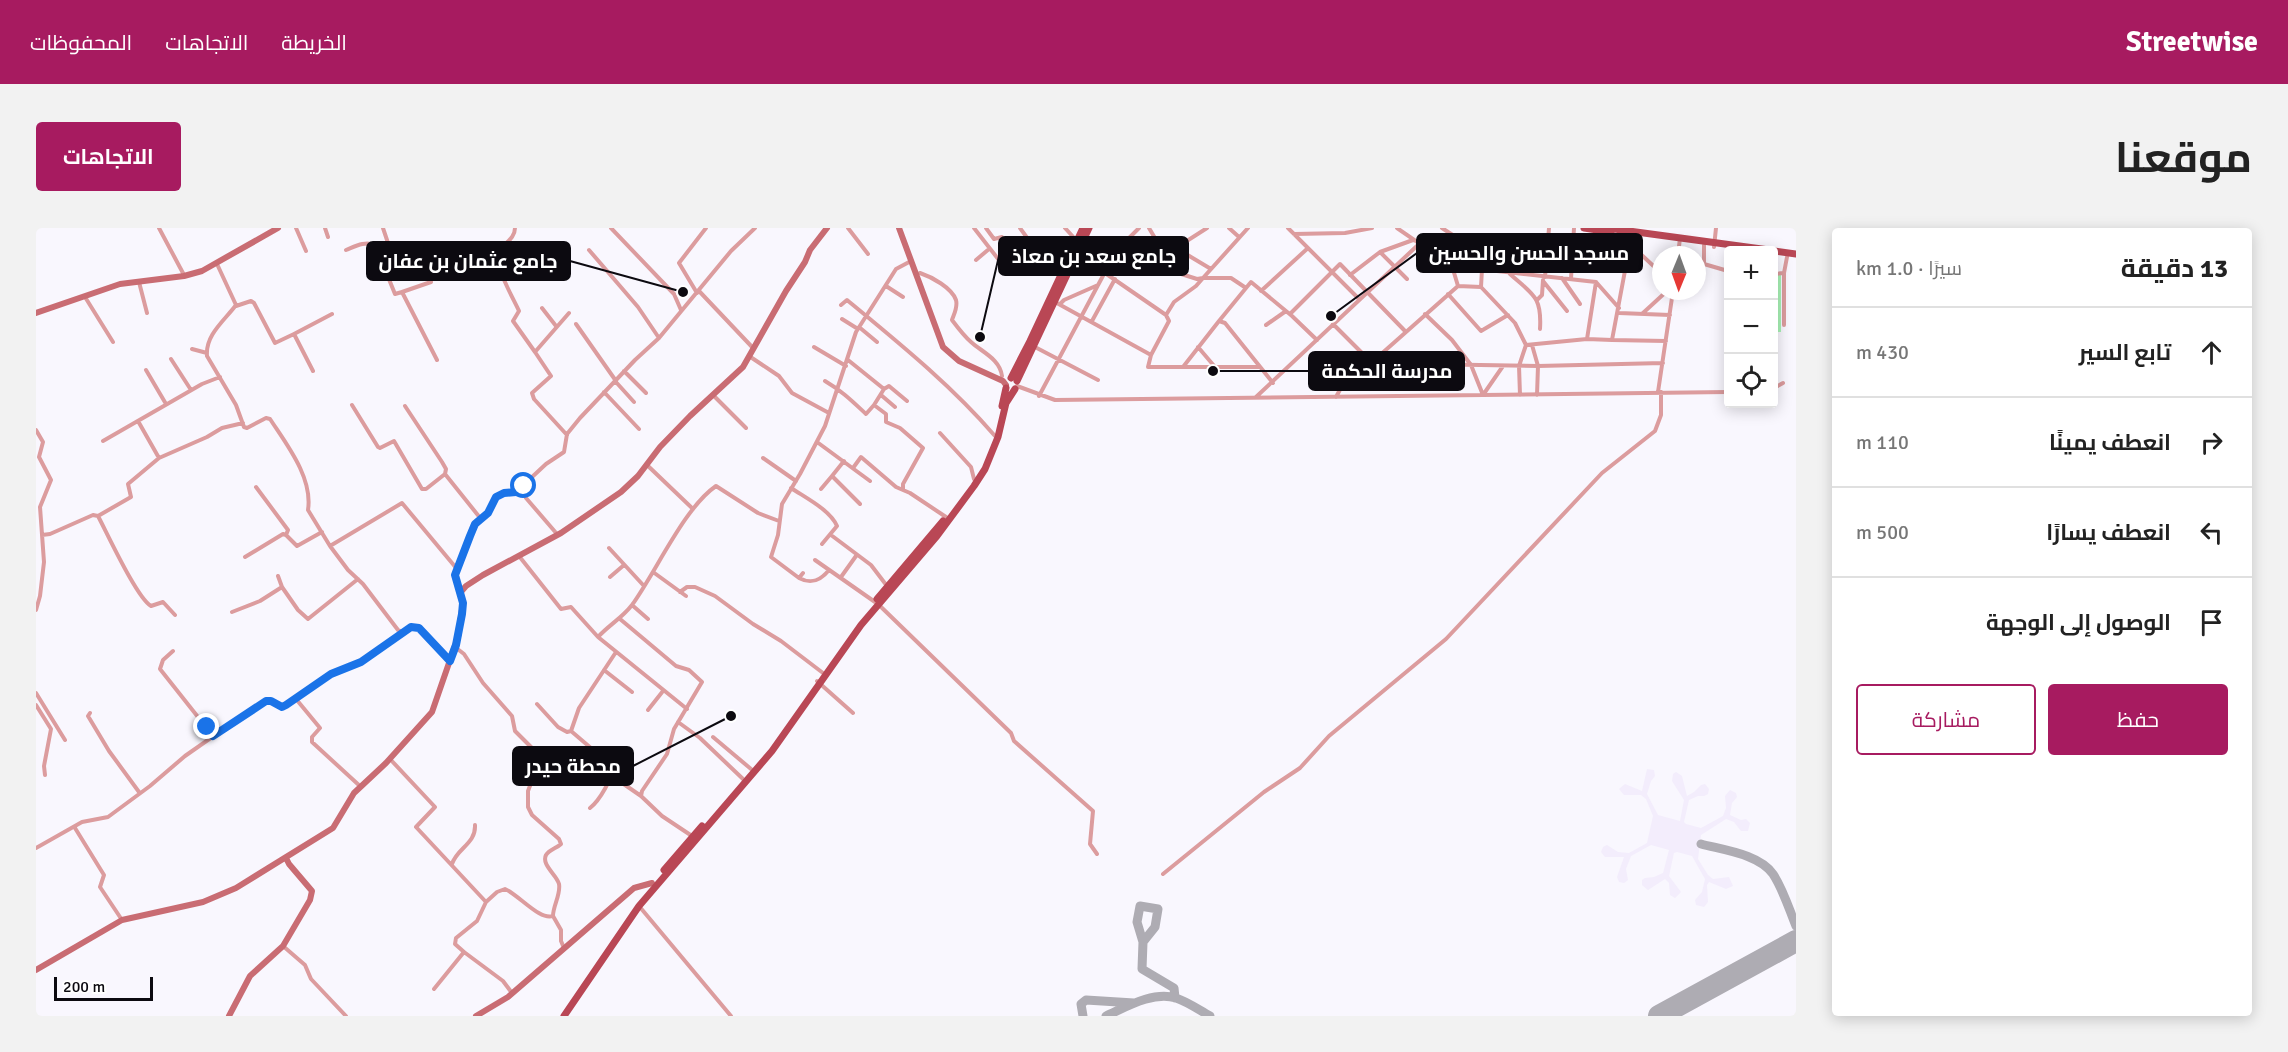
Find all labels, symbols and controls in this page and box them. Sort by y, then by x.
text: Streetwise [2126,25,2258,59]
text: المحفوظات [30,30,132,56]
text: الاتجاهات [165,30,248,56]
text: الخريطة [281,30,347,56]
button: الاتجاهات [36,122,181,191]
text: موقعنا [2115,133,2252,184]
callout: مسجد الحسن والحسين [1417,234,1642,272]
callout: جامع سعد بن معاذ [999,237,1188,275]
text: مسجد الحسن والحسين [1429,241,1629,266]
callout: جامع عثمان بن عفان [367,242,570,280]
text: جامع سعد بن معاذ [1012,244,1176,270]
north arrow [1652,246,1706,300]
map controls [1724,246,1778,408]
button: + [1724,246,1778,300]
text: جامع عثمان بن عفان [378,249,558,275]
text: 13 دقيقة [2121,253,2228,285]
text: سيرًا · 1.0 km [1856,256,1962,281]
button: − [1724,300,1778,354]
icon: ahead [2195,336,2228,369]
text: تابع السير [2079,339,2171,366]
text: 430 m [1856,340,1909,365]
callout: مدرسة الحكمة [1309,352,1464,390]
button: locate [1724,354,1778,408]
text: مدرسة الحكمة [1322,359,1453,384]
icon: right [2195,426,2228,459]
text: انعطف يمينًا [2049,429,2171,456]
text: 110 m [1856,430,1909,455]
route start [510,472,536,498]
icon: left [2195,516,2228,549]
text: انعطف يسارًا [2046,519,2171,546]
text: 500 m [1856,520,1909,545]
icon: arrive [2195,606,2228,639]
text: الوصول إلى الوجهة [1986,609,2171,636]
button: مشاركة [1856,684,2036,755]
button: حفظ [2048,684,2228,755]
route end [193,713,219,739]
callout: محطة حيدر [513,747,633,785]
text: محطة حيدر [524,754,621,779]
scale bar [54,974,153,1002]
text: 200 m [63,977,105,997]

